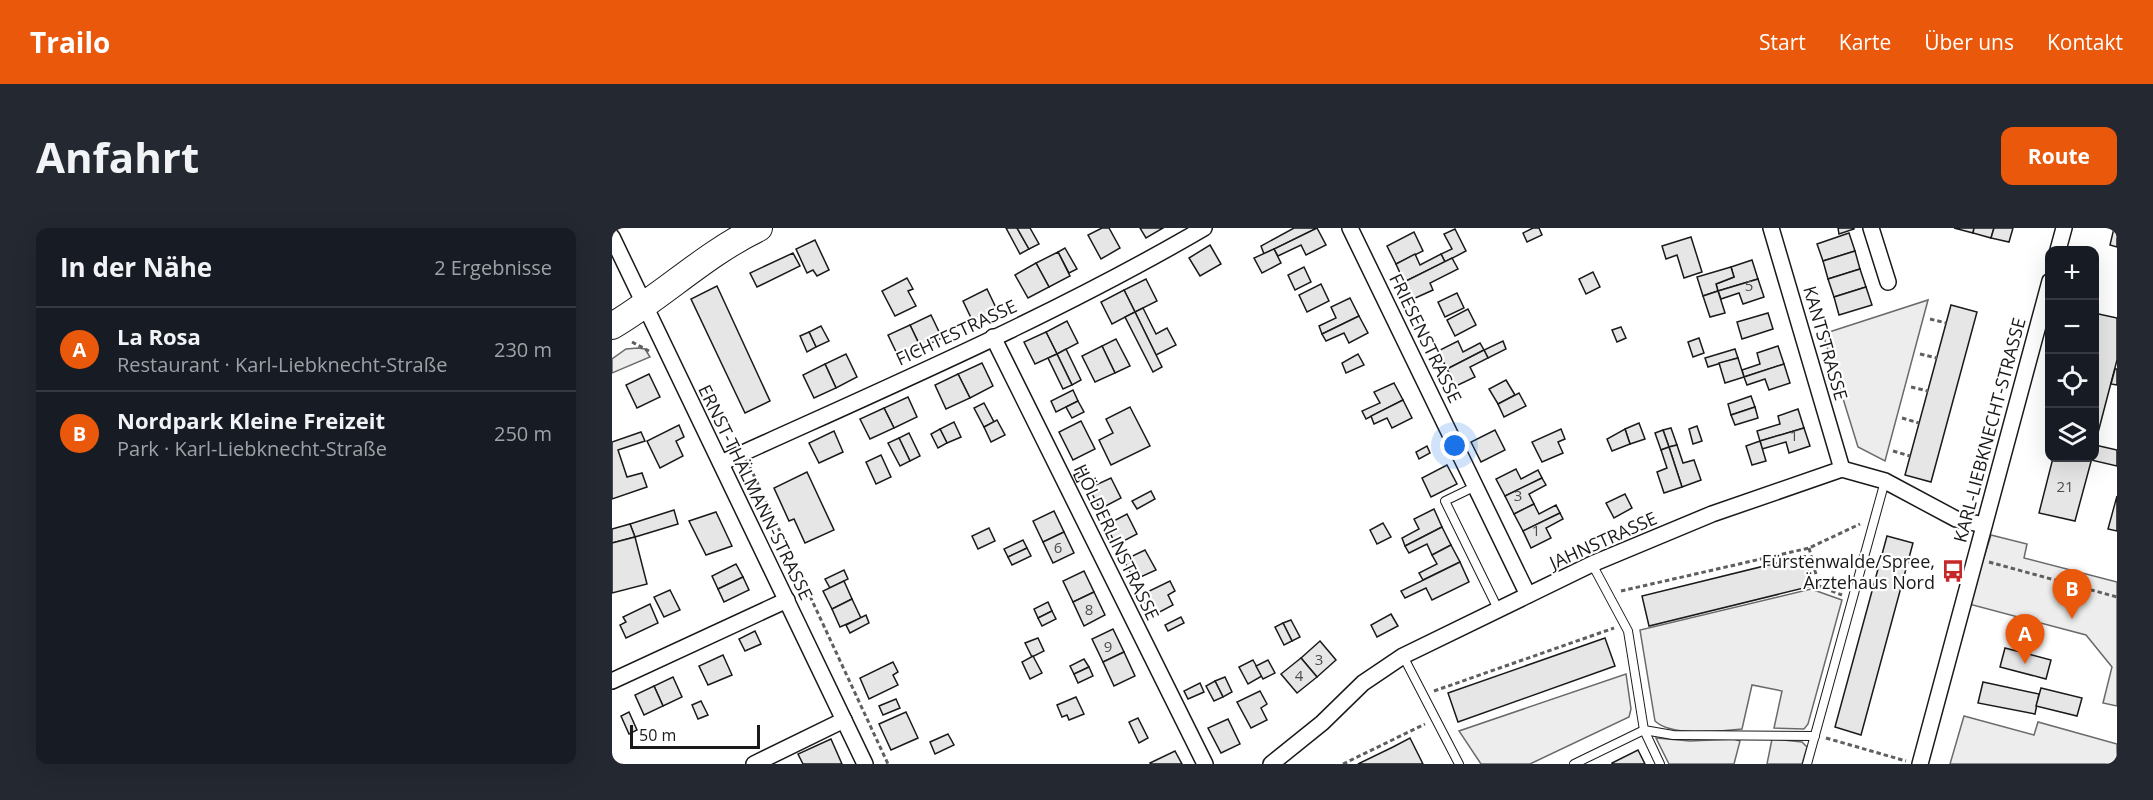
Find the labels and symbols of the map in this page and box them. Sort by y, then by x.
street label: FRIESENSTRASSE [1384,269,1468,407]
house number: 5 [1745,275,1753,295]
street label: KANTSTRASSE [1798,283,1854,403]
street label: FICHTESTRASSE [892,293,1020,371]
street label: KARL-LIEBKNECHT-STRASSE [1947,315,2031,545]
street label: ERNST-THÄLMANN-STRASSE [693,380,819,604]
house number: 1 [1790,425,1798,445]
your location [1440,431,1469,460]
street label: HÖLDERLINSTRASSE [1069,460,1165,624]
house number: 21 [2056,476,2074,496]
house number: 3 [1514,485,1522,505]
street label: JAHNSTRASSE [1544,506,1660,575]
house number: 1 [1532,520,1540,540]
house number: 6 [1054,537,1062,557]
place label: Fürstenwalde/Spree, Ärztehaus Nord [1762,549,1935,594]
bus stop icon: Fürstenwalde/Spree, Ärztehaus Nord [1940,558,1966,584]
pin: B [2052,570,2092,619]
house number: 8 [1085,599,1093,619]
pin: A [2006,614,2044,664]
house number: 9 [1104,636,1112,656]
house number: 3 [1315,649,1323,669]
house number: 4 [1295,665,1304,685]
scale bar [630,722,760,750]

